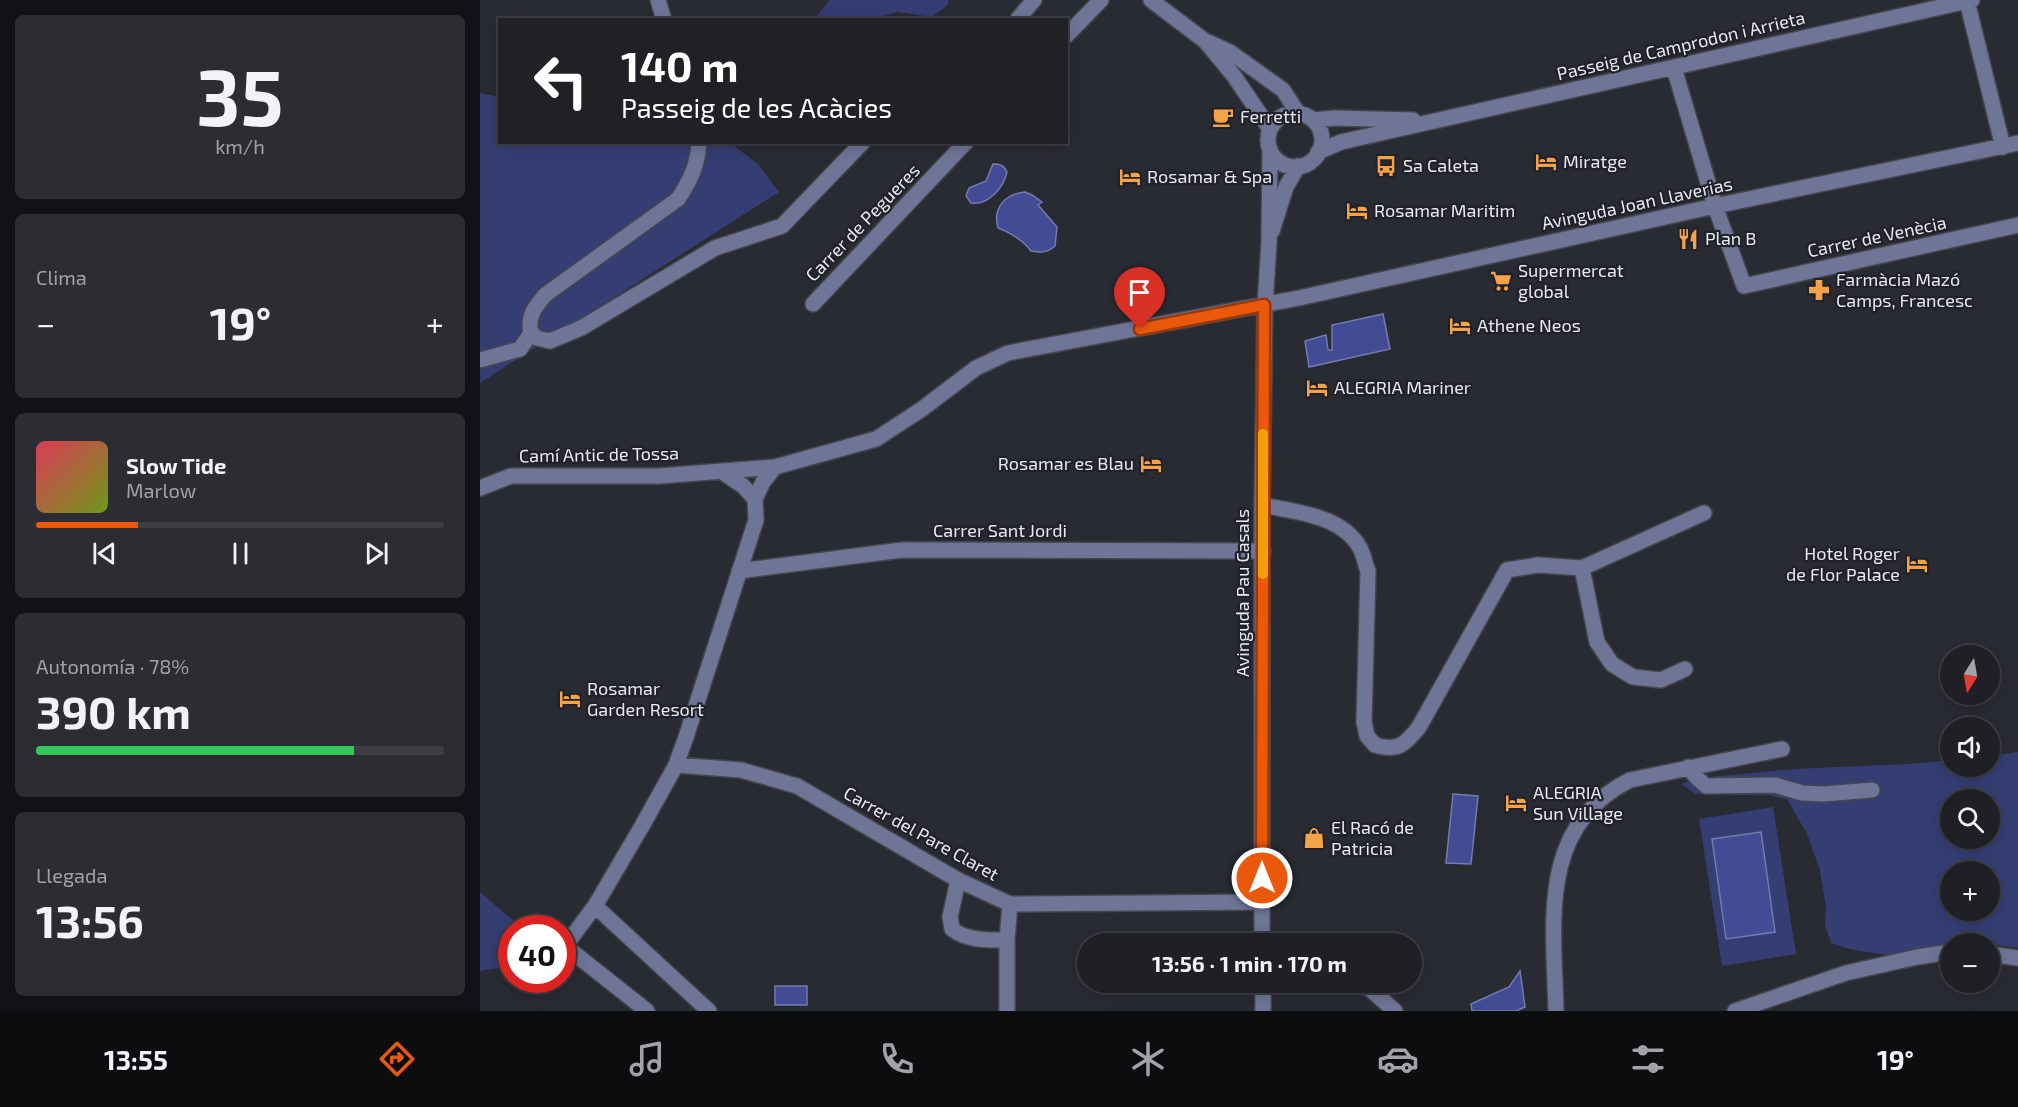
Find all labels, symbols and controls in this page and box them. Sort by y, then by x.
street label: Passeig de Camprodon i Arrieta [1555,6,1807,84]
text: 140 m [621,40,738,90]
icon: left [522,42,600,120]
text: 35 [196,48,284,142]
text: Passeig de les Acàcies [621,91,892,123]
cafe icon: Ferretti [1211,105,1235,129]
place label: Ferretti [1240,105,1301,127]
text: km/h [215,134,265,158]
hotel icon: Miratge [1534,150,1558,174]
place label: Miratge [1563,150,1627,172]
bus stop icon: Sa Caleta [1374,154,1398,178]
place label: Sa Caleta [1403,154,1479,176]
street label: Carrer de Pegueres [801,159,924,286]
hotel icon: Rosamar & Spa [1118,165,1142,189]
place label: Rosamar & Spa [1147,165,1272,187]
street label: Avinguda Joan Llaverias [1539,172,1734,234]
hotel icon: Rosamar Maritim [1345,199,1369,223]
place label: Rosamar Maritim [1374,199,1515,221]
street label: Carrer de Venècia [1805,211,1948,262]
restaurant icon: Plan B [1676,227,1700,251]
place label: Plan B [1705,227,1756,249]
place label: Supermercat global [1518,259,1624,302]
text: Clima [36,265,87,289]
pin [1114,267,1165,329]
place label: Farmàcia Mazó Camps, Francesc [1836,268,1973,311]
supermarket icon: Supermercat global [1489,269,1513,293]
icon: arrive [1123,276,1156,309]
pharmacy icon: Farmàcia Mazó Camps, Francesc [1807,278,1831,302]
text: 19° [210,295,271,349]
text: − [36,303,55,343]
text: + [426,303,444,343]
hotel icon: Athene Neos [1448,314,1472,338]
place label: Athene Neos [1477,314,1581,336]
hotel icon: ALEGRIA Mariner [1305,376,1329,400]
place label: ALEGRIA Mariner [1334,376,1471,398]
street label: Camí Antic de Tossa [519,442,679,466]
text: Slow Tide [126,452,226,478]
place label: Rosamar es Blau [998,452,1134,474]
hotel icon: Rosamar es Blau [1139,452,1163,476]
text: Marlow [126,478,196,502]
street label: Avinguda Pau Casals [1231,509,1253,677]
street label: Carrer Sant Jordi [933,519,1067,541]
icon: previous [88,537,121,570]
icon: pause [224,537,257,570]
icon: next [360,537,393,570]
place label: Hotel Roger de Flor Palace [1786,542,1900,585]
hotel icon: Hotel Roger de Flor Palace [1905,552,1929,576]
north arrow [1940,645,2000,705]
map controls [1940,645,2000,993]
text: Autonomía · 78% [36,654,189,678]
place label: Rosamar Garden Resort [587,677,704,720]
text: 390 km [36,684,191,738]
hotel icon: Rosamar Garden Resort [558,687,582,711]
button: sound [1940,717,2000,777]
street label: Carrer del Pare Claret [840,781,1003,885]
place label: ALEGRIA Sun Village [1533,781,1623,824]
button: search [1940,789,2000,849]
hotel icon: ALEGRIA Sun Village [1504,791,1528,815]
place label: El Racó de Patricia [1331,816,1414,859]
shop icon: El Racó de Patricia [1302,826,1326,850]
position arrow [1230,846,1294,910]
button: + [1940,861,2000,921]
text: Llegada [36,863,107,887]
text: 13:56 [36,893,144,947]
speed limit sign: 40 [498,915,576,993]
button: − [1940,933,2000,993]
text: 13:56 · 1 min · 170 m [1152,950,1347,976]
icon: directions [376,1038,418,1080]
icon: music [626,1038,668,1080]
icon: phone [876,1038,918,1080]
icon: climate [1127,1038,1169,1080]
icon: car [1377,1038,1419,1080]
icon: filters [1627,1038,1669,1080]
text: 13:55 [104,1043,168,1075]
text: 19° [1877,1043,1914,1075]

